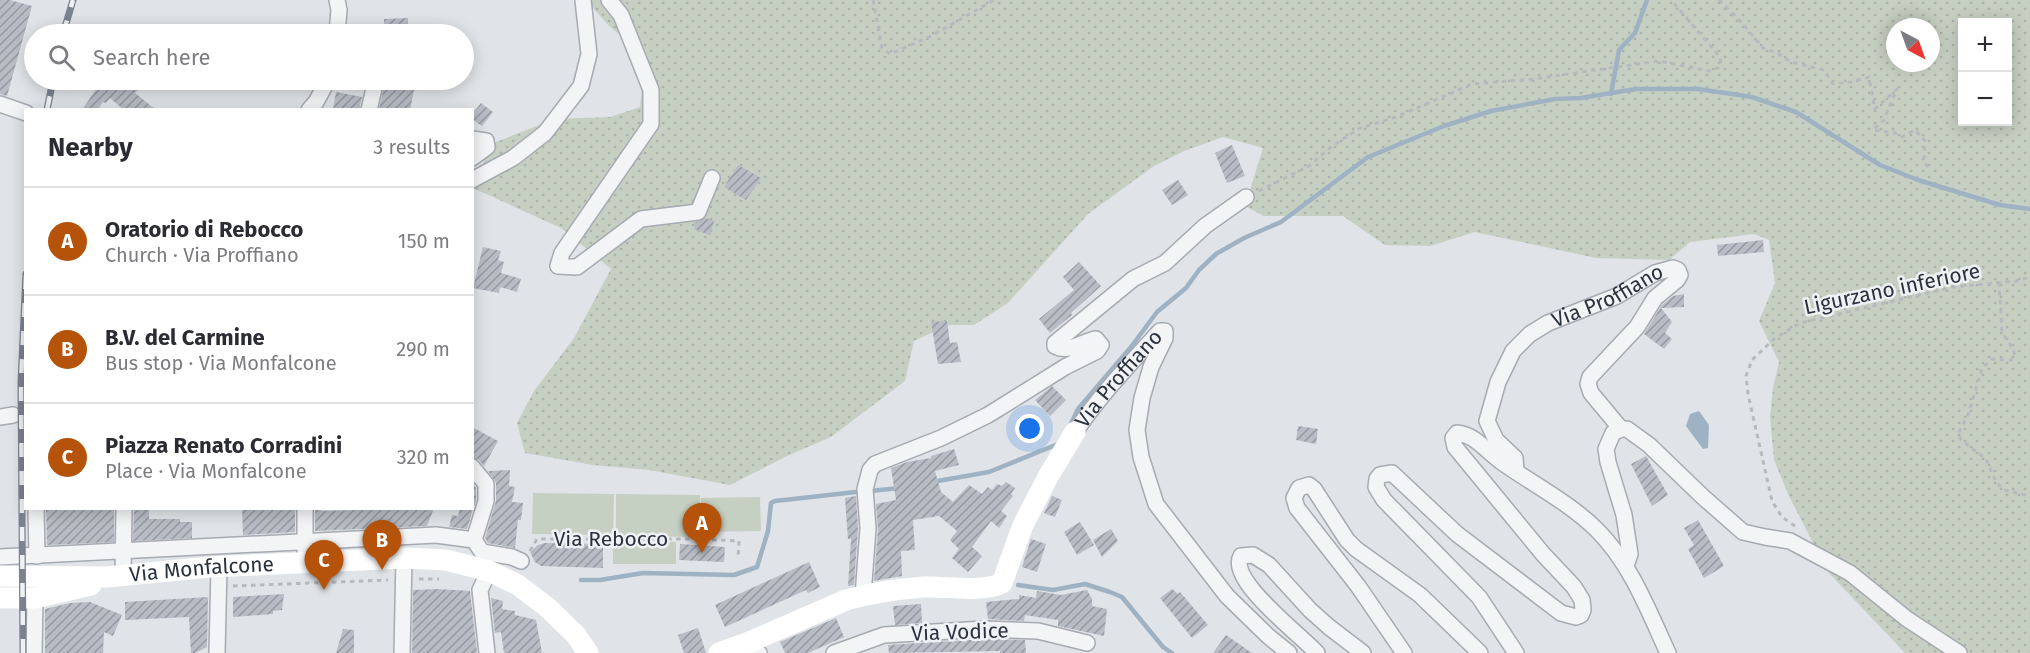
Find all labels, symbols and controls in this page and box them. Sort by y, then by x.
north arrow [1886,18,1940,72]
map controls [1958,18,2012,126]
button: + [1958,18,2012,72]
search box [24,24,474,90]
icon: search [45,41,78,74]
text: Search here [93,44,211,71]
button: − [1958,72,2012,126]
text: Nearby [48,132,133,163]
text: 3 results [373,135,450,159]
text: Oratorio di Rebocco [105,216,303,243]
text: A [62,229,73,253]
text: 150 m [398,229,450,253]
text: Church · Via Proffiano [105,243,299,267]
street label: Via Proffiano [1548,258,1666,333]
street label: Ligurzano inferiore [1802,258,1982,320]
text: B.V. del Carmine [105,324,265,351]
street label: Via Proffiano [1069,324,1168,433]
text: B [61,337,74,361]
text: 290 m [396,337,450,361]
text: Bus stop · Via Monfalcone [105,351,337,375]
your location [1015,414,1044,443]
text: Piazza Renato Corradini [105,432,342,459]
text: C [62,445,73,469]
text: 320 m [397,445,450,469]
text: Place · Via Monfalcone [105,459,307,483]
pin: A [682,504,722,553]
pin: B [362,520,401,570]
street label: Via Rebocco [554,526,668,552]
pin: C [304,540,344,590]
street label: Via Monfalcone [128,551,275,588]
street label: Via Vodice [911,617,1009,647]

